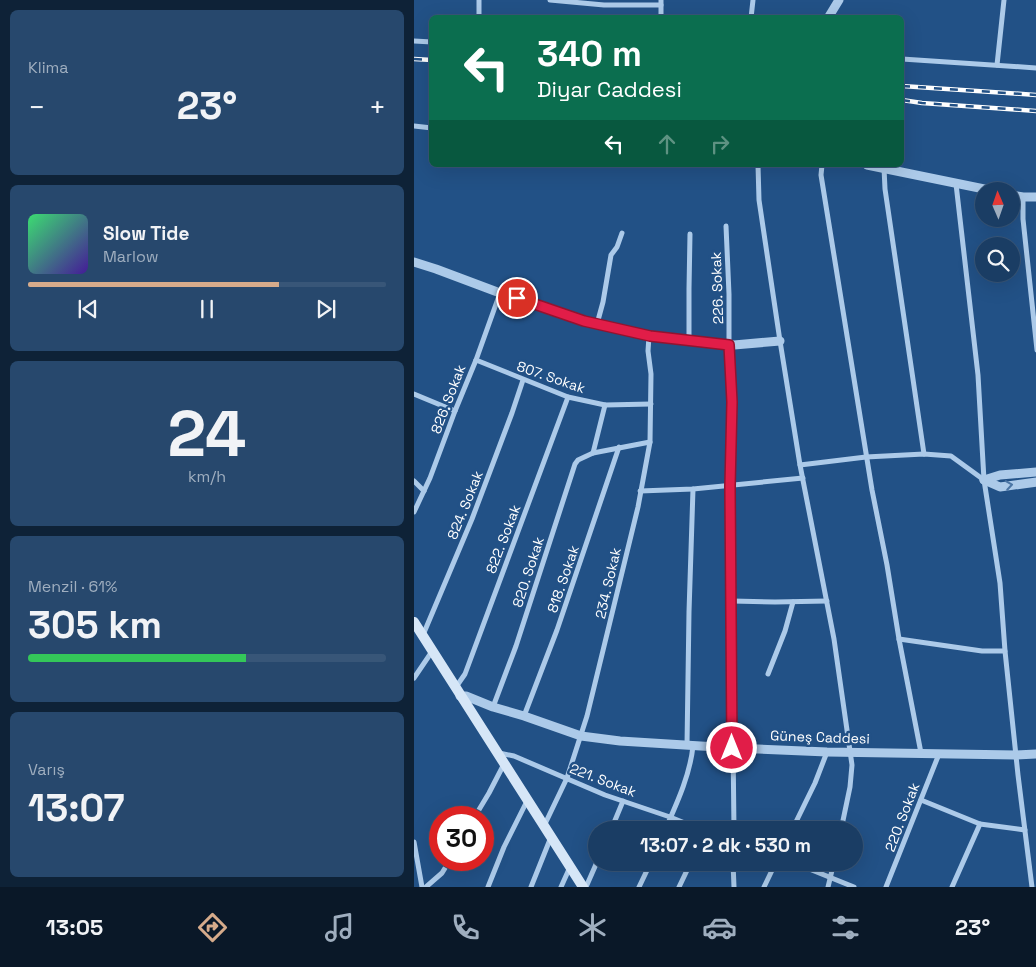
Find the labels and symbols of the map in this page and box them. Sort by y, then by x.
north arrow [975,182,1020,228]
street label: 226. Sokak [707,251,727,324]
pin [496,277,538,319]
street label: 807. Sokak [514,357,588,397]
street label: 826. Sokak [427,361,470,436]
street label: 824. Sokak [443,468,487,542]
one-way arrow [1005,480,1014,490]
street label: 822. Sokak [482,502,525,576]
street label: 820. Sokak [508,534,548,609]
street label: 818. Sokak [543,542,583,615]
street label: 234. Sokak [591,545,625,620]
position arrow [705,721,757,773]
street label: Güneş Caddesi [770,726,870,748]
street label: 221. Sokak [567,759,639,801]
street label: 220. Sokak [881,779,924,854]
speed limit sign: 30 [429,806,494,871]

